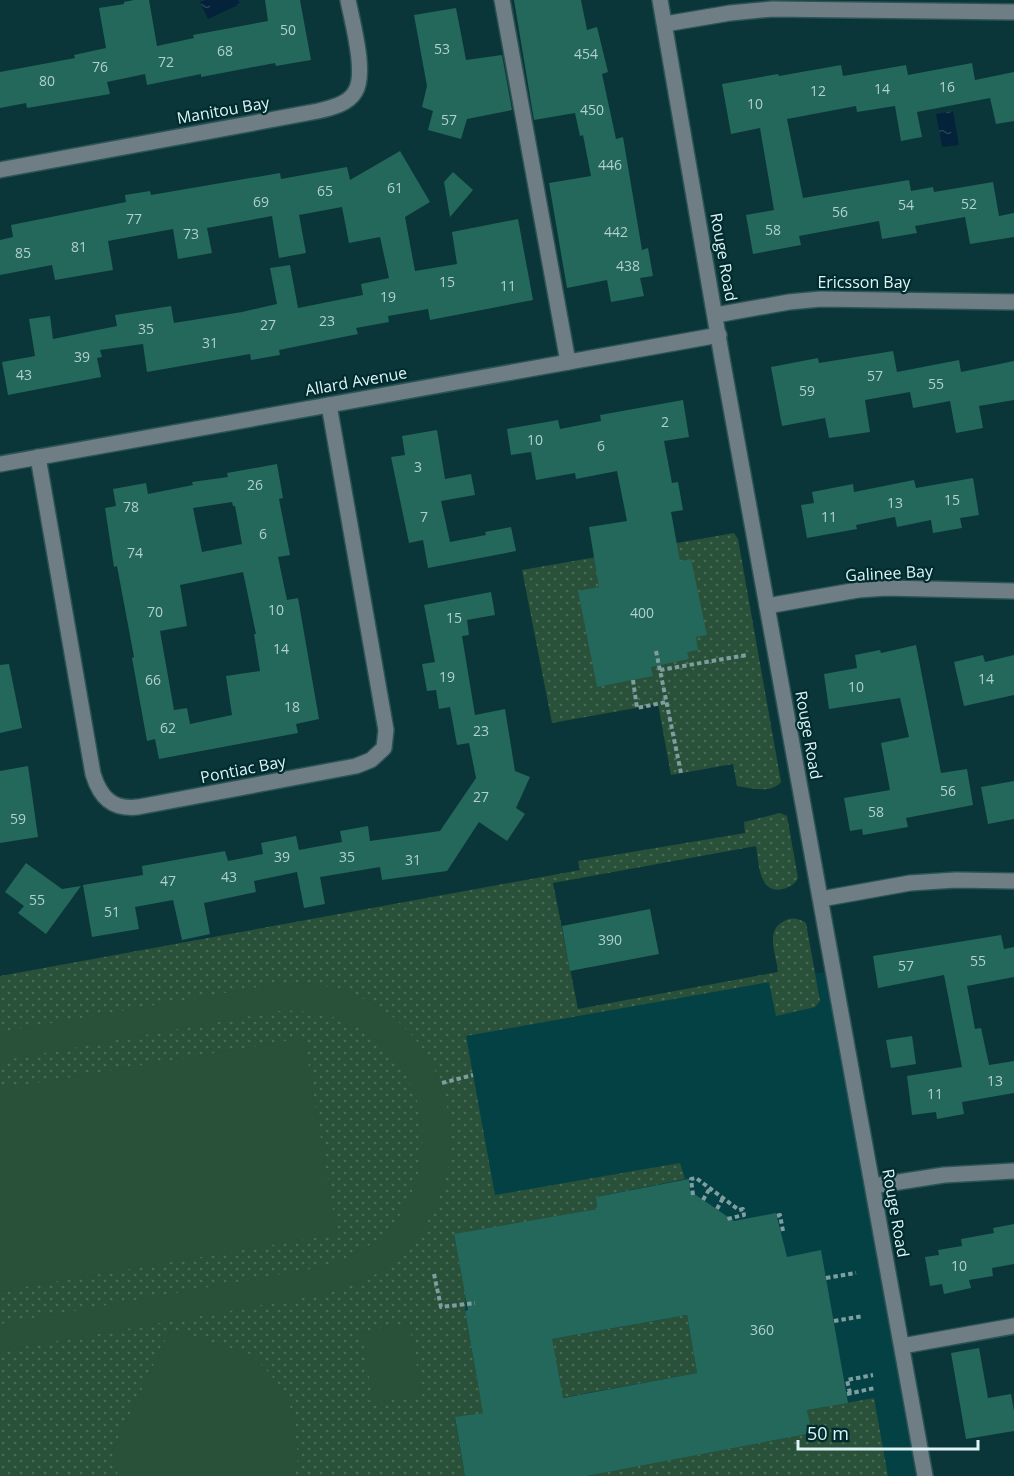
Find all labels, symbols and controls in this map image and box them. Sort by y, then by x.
house number: 50 [280,20,296,39]
house number: 53 [434,39,450,58]
house number: 68 [217,41,233,60]
house number: 454 [574,44,598,63]
house number: 72 [158,52,174,71]
house number: 76 [92,57,108,76]
house number: 80 [39,71,55,90]
house number: 16 [939,77,955,96]
house number: 14 [874,79,890,98]
house number: 12 [810,81,826,100]
street label: Manitou Bay [175,91,272,129]
house number: 10 [747,94,763,113]
house number: 450 [580,100,604,119]
house number: 57 [441,110,457,129]
house number: 446 [598,155,622,174]
house number: 61 [387,178,403,197]
house number: 65 [317,181,333,200]
house number: 69 [253,192,269,211]
house number: 52 [961,194,977,213]
house number: 54 [898,195,914,214]
house number: 56 [832,202,848,221]
house number: 77 [126,209,142,228]
street label: Rouge Road [705,211,743,303]
house number: 58 [765,220,781,239]
house number: 442 [604,222,628,241]
house number: 73 [183,224,199,243]
house number: 81 [71,237,87,256]
house number: 85 [15,243,31,262]
house number: 438 [616,256,640,275]
street label: Ericsson Bay [817,271,912,293]
house number: 15 [439,272,455,291]
house number: 11 [500,276,516,295]
house number: 19 [380,287,396,306]
house number: 23 [319,311,335,330]
house number: 27 [260,315,276,334]
house number: 35 [138,319,154,338]
house number: 31 [202,333,218,352]
house number: 39 [74,347,90,366]
street label: Allard Avenue [303,361,409,401]
house number: 43 [16,365,32,384]
house number: 57 [867,366,883,385]
house number: 55 [928,374,944,393]
house number: 59 [799,381,815,400]
house number: 2 [661,412,669,431]
house number: 10 [527,430,543,449]
house number: 6 [597,436,605,455]
house number: 3 [414,457,422,476]
house number: 26 [247,475,263,494]
house number: 15 [944,490,960,509]
house number: 13 [887,493,903,512]
house number: 78 [123,497,139,516]
house number: 7 [420,507,428,526]
house number: 11 [821,507,837,526]
house number: 6 [259,524,267,543]
house number: 74 [127,543,143,562]
street label: Galinee Bay [845,560,934,586]
house number: 10 [268,600,284,619]
house number: 70 [147,602,163,621]
house number: 400 [630,603,654,622]
house number: 15 [446,608,462,627]
house number: 14 [273,639,289,658]
house number: 19 [439,667,455,686]
house number: 14 [978,669,994,688]
house number: 66 [145,670,161,689]
house number: 10 [848,677,864,696]
street label: Rouge Road [790,689,828,781]
house number: 18 [284,697,300,716]
house number: 62 [160,718,176,737]
house number: 23 [473,721,489,740]
street label: Pontiac Bay [198,750,289,788]
house number: 56 [940,781,956,800]
house number: 27 [473,787,489,806]
house number: 58 [868,802,884,821]
house number: 59 [10,809,26,828]
house number: 39 [274,847,290,866]
house number: 35 [339,847,355,866]
house number: 31 [405,850,421,869]
house number: 43 [221,867,237,886]
house number: 47 [160,871,176,890]
house number: 55 [29,890,45,909]
house number: 51 [104,902,120,921]
house number: 390 [598,930,622,949]
house number: 55 [970,951,986,970]
house number: 57 [898,956,914,975]
house number: 13 [987,1071,1003,1090]
house number: 11 [927,1084,943,1103]
street label: Rouge Road [877,1167,915,1259]
house number: 10 [951,1256,967,1275]
house number: 360 [750,1320,774,1339]
scale bar [798,1413,978,1451]
text: 50 m [807,1421,849,1445]

